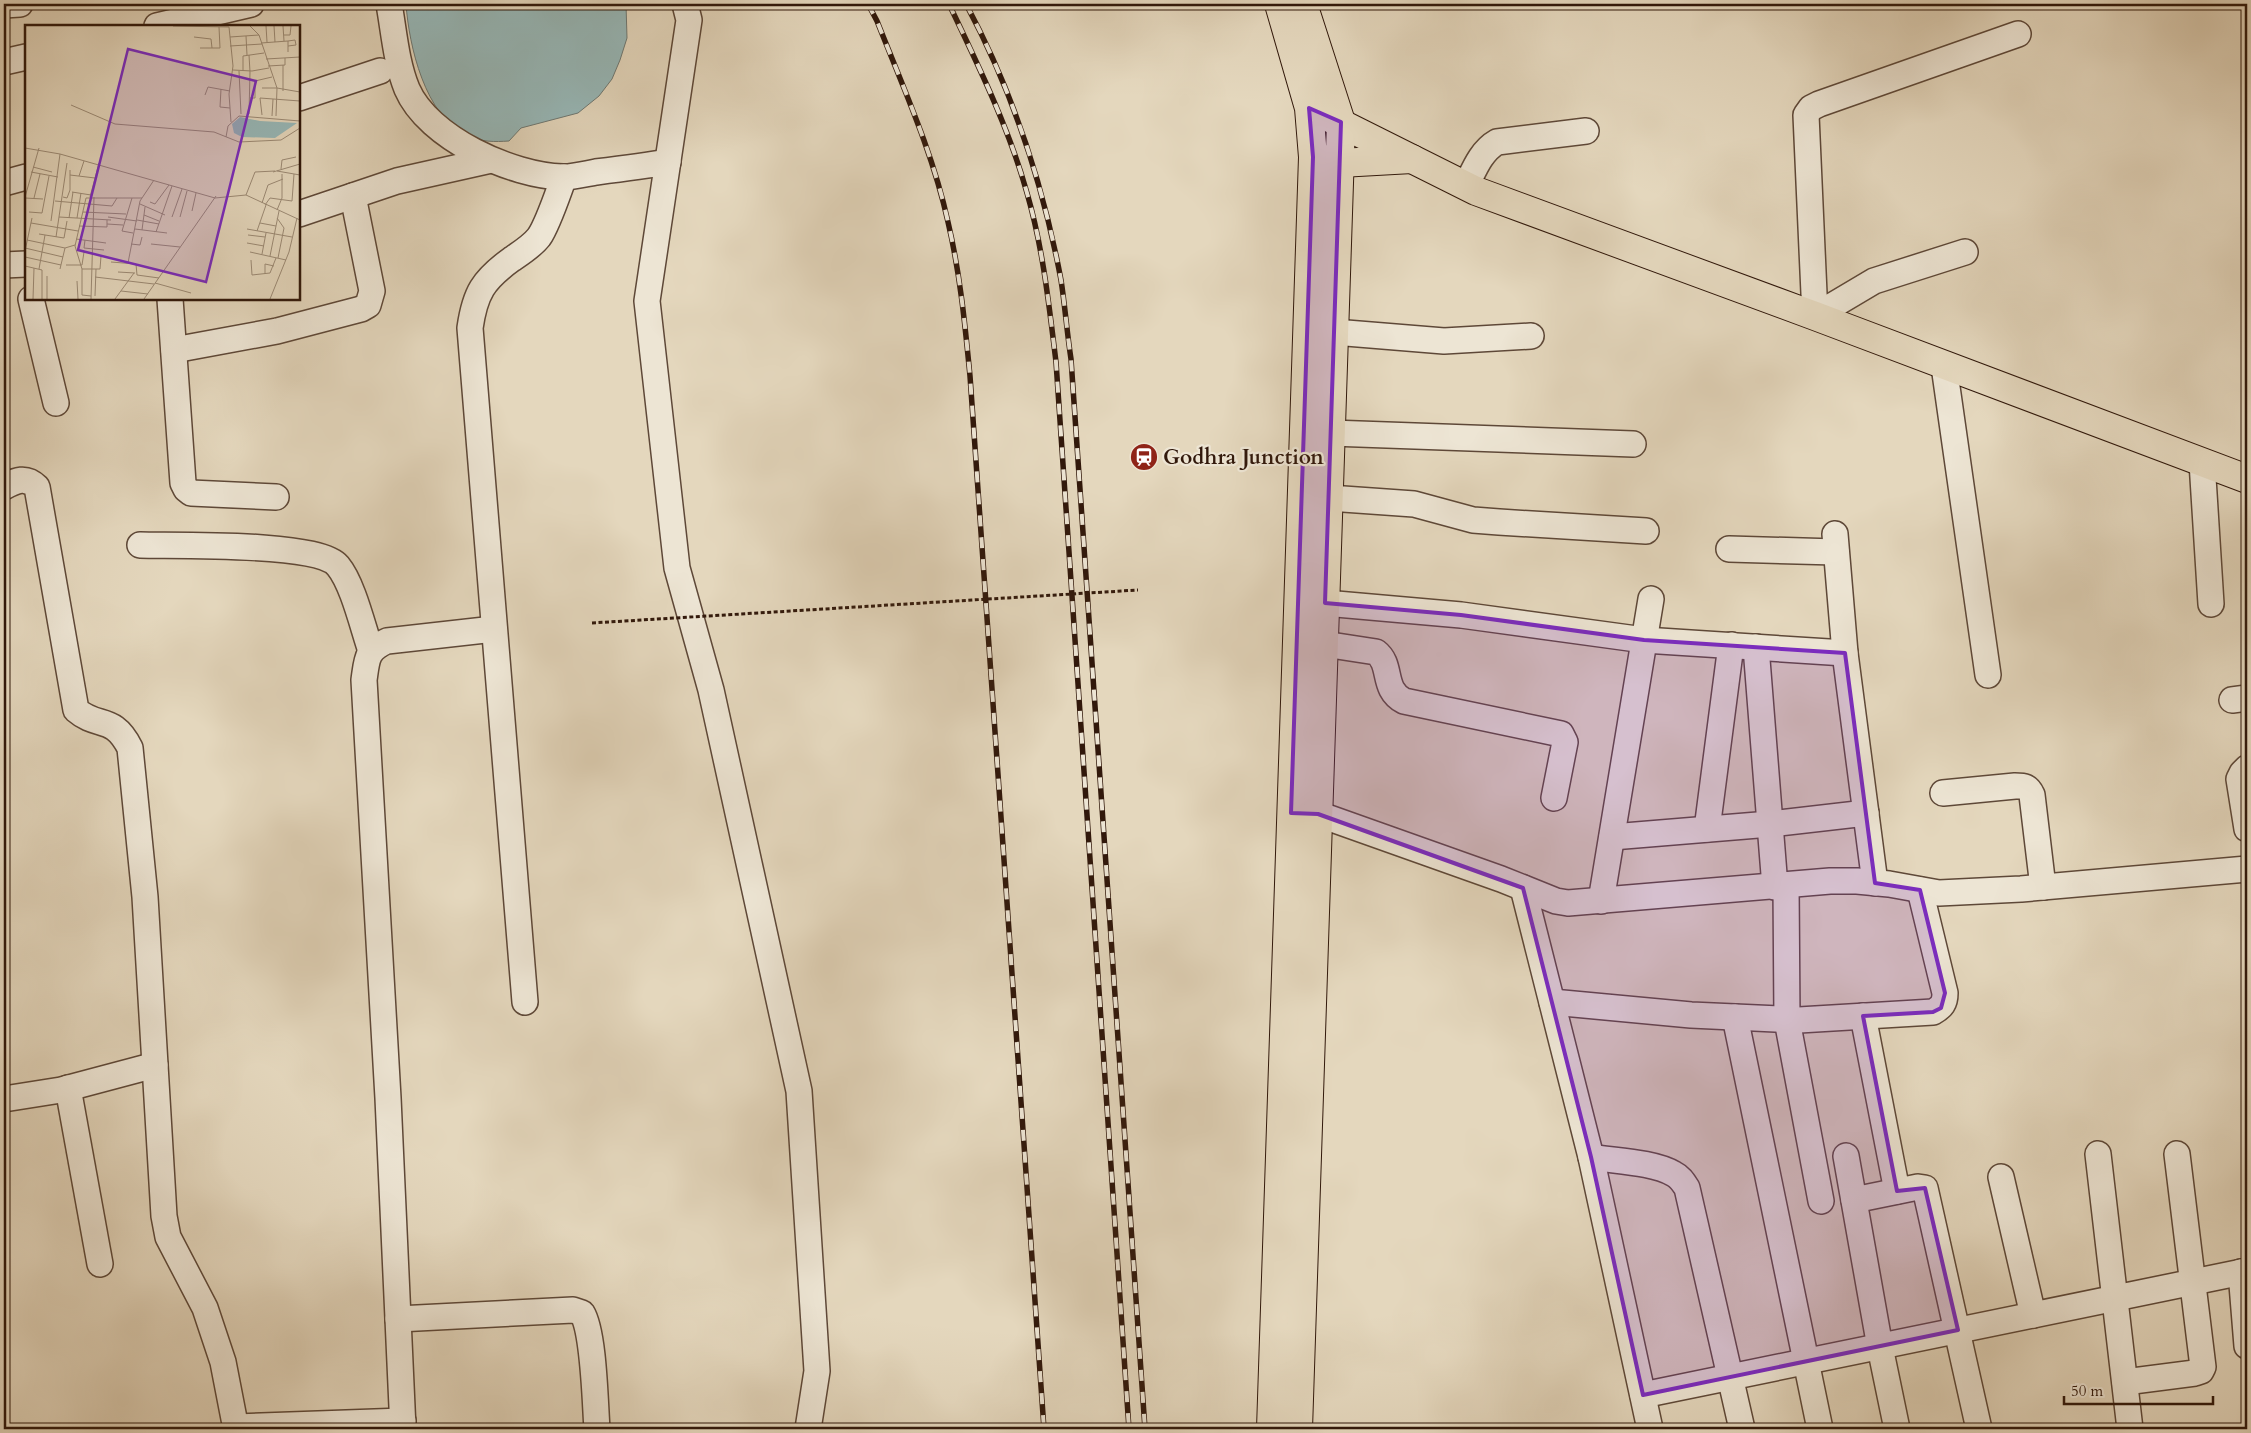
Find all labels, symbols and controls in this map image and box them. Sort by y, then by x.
inset map [25,25,300,300]
station icon: Godhra Junction [1129,442,1159,472]
place label: Godhra Junction [1163,443,1324,472]
scale bar [2064,1373,2212,1405]
text: 50 m [2071,1381,2103,1401]

